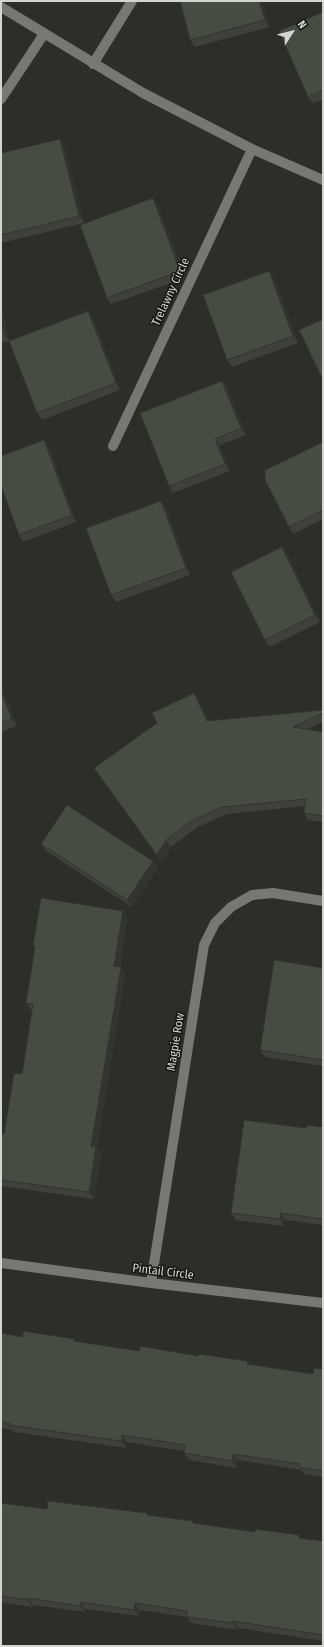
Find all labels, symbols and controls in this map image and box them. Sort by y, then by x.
north arrow [272,12,312,52]
text: N [295,18,309,31]
street label: Trelawny Circle [149,256,193,328]
street label: Magpie Row [164,1012,188,1072]
street label: Pintail Circle [132,1261,194,1283]

